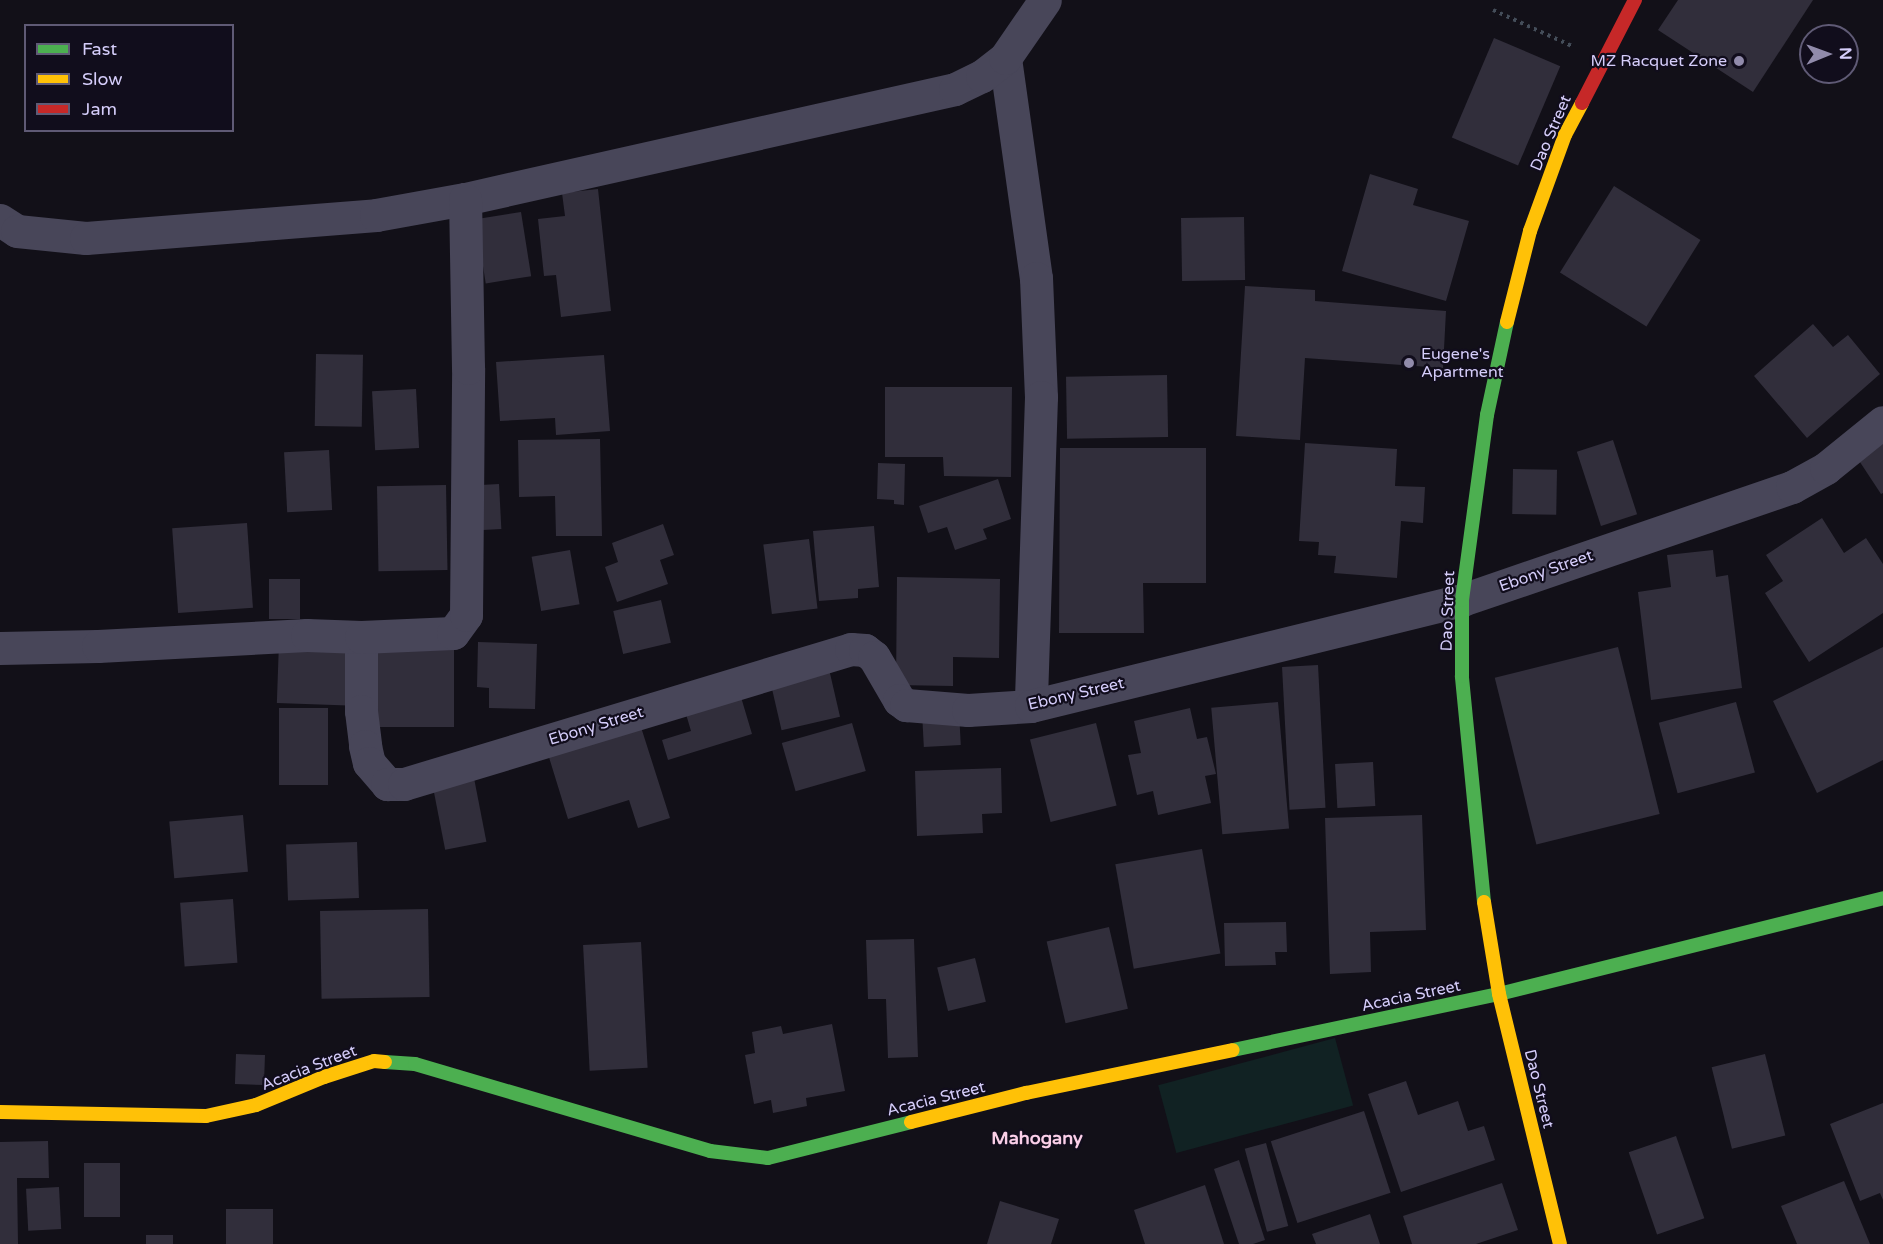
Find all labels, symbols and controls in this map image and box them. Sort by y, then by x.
legend [24,24,234,132]
north arrow [1799,24,1859,84]
text: Fast [82,38,117,60]
text: N [1835,47,1855,60]
place label: MZ Racquet Zone [1590,51,1727,71]
marker: MZ Racquet Zone [1732,54,1746,68]
text: Slow [82,68,123,90]
street label: Dao Street [1526,92,1576,174]
text: Jam [82,98,117,120]
place label: Eugene's Apartment [1421,344,1504,382]
marker: Eugene's Apartment [1402,356,1416,370]
street label: Ebony Street [1496,546,1596,596]
street label: Dao Street [1437,570,1459,652]
street label: Ebony Street [1026,674,1126,714]
street label: Ebony Street [546,702,646,750]
street label: Acacia Street [1360,976,1462,1016]
street label: Acacia Street [259,1041,359,1095]
street label: Dao Street [1520,1048,1558,1130]
street label: Acacia Street [885,1078,987,1120]
district label: Mahogany [991,1127,1083,1149]

